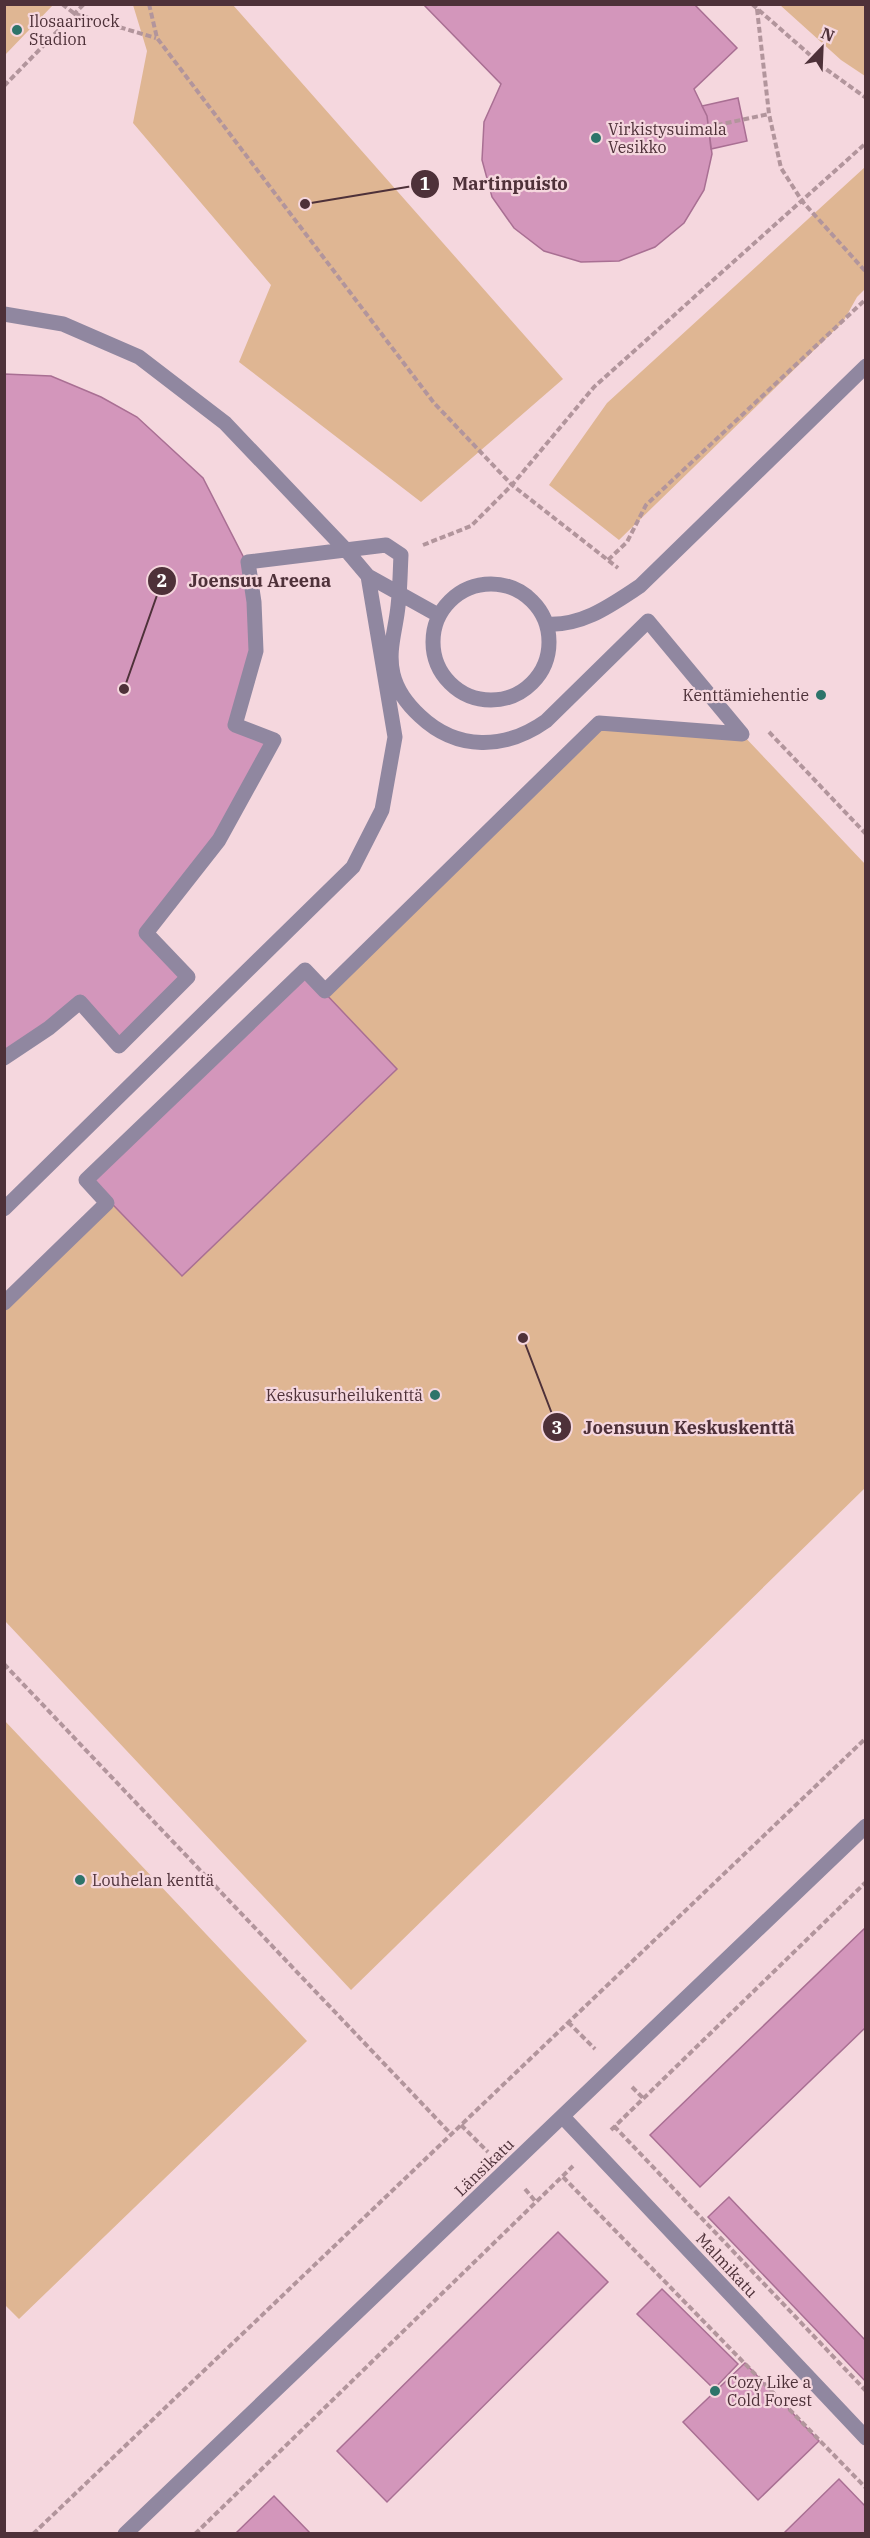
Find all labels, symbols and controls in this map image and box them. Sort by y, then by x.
place label: Ilosaarirock Stadion [29,11,120,49]
north arrow [792,18,852,78]
marker: Ilosaarirock Stadion [10,23,24,37]
text: N [818,23,838,46]
place label: Virkistysuimala Vesikko [608,119,727,157]
marker: Virkistysuimala Vesikko [589,131,603,145]
callout: Martinpuisto [410,166,580,202]
text: 1 [420,172,431,195]
text: Martinpuisto [452,172,568,195]
callout: Joensuu Areena [147,563,343,599]
text: 2 [157,569,167,592]
text: Joensuu Areena [189,569,331,592]
place label: Kenttämiehentie [683,685,809,705]
marker: Kenttämiehentie [814,688,828,702]
place label: Keskusurheilukenttä [266,1385,423,1405]
marker: Keskusurheilukenttä [428,1388,442,1402]
callout: Joensuun Keskuskenttä [542,1409,807,1445]
text: 3 [552,1416,562,1439]
text: Joensuun Keskuskenttä [583,1416,795,1439]
place label: Louhelan kenttä [92,1870,215,1890]
marker: Louhelan kenttä [73,1873,87,1887]
street label: Länsikatu [450,2134,518,2200]
street label: Malmikatu [692,2228,762,2302]
place label: Cozy Like a Cold Forest [727,2372,812,2410]
marker: Cozy Like a Cold Forest [708,2384,722,2398]

